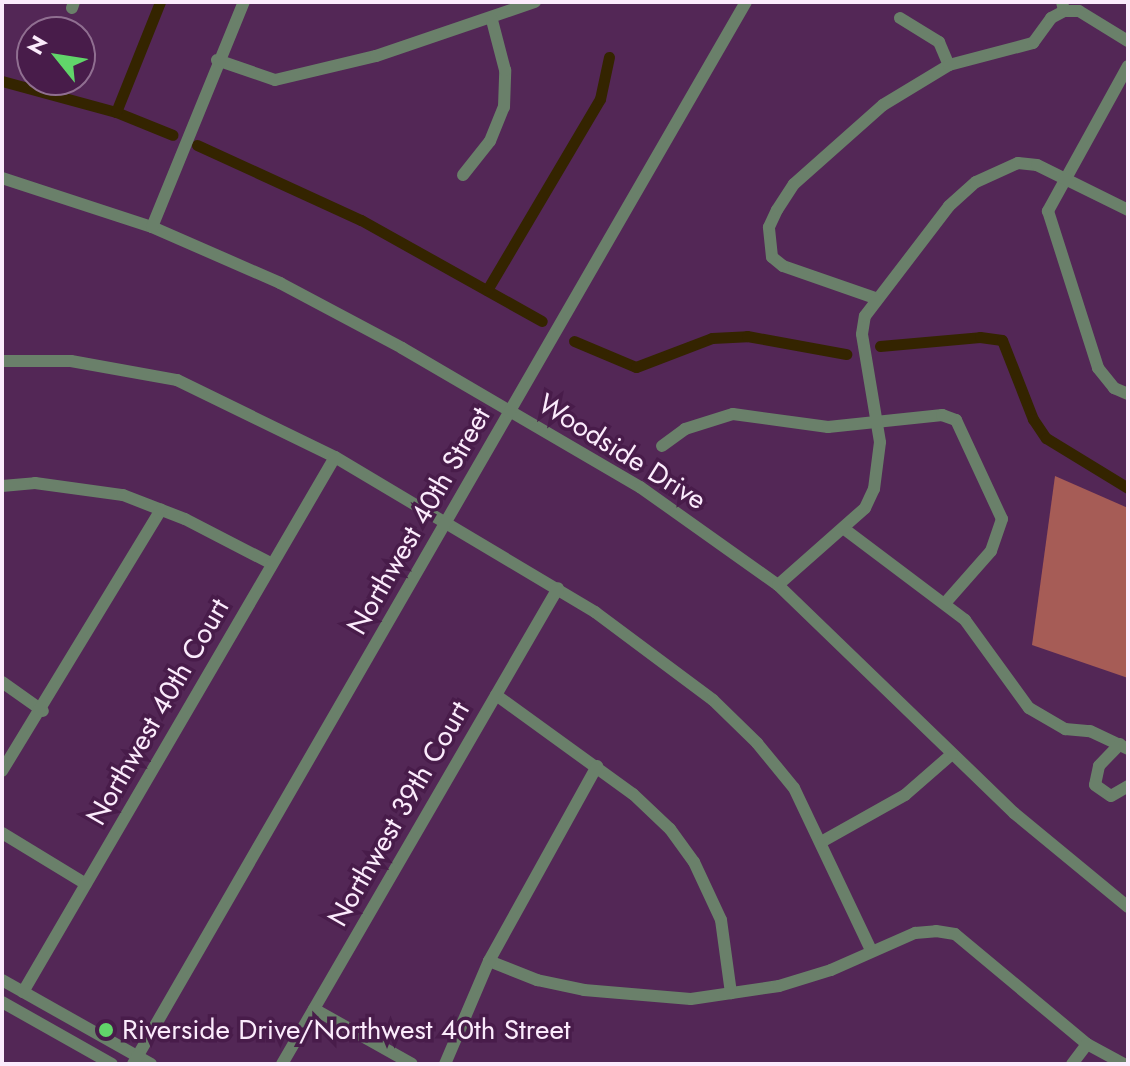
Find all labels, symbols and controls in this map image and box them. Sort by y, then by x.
north arrow [16,16,96,96]
text: N [19,29,55,61]
street label: Woodside Drive [532,387,712,517]
street label: Northwest 40th Street [340,401,498,641]
street label: Northwest 40th Court [80,593,236,831]
street label: Northwest 39th Court [321,696,477,932]
place label: Riverside Drive/Northwest 40th Street [122,1013,571,1047]
marker: Riverside Drive/Northwest 40th Street [97,1021,115,1039]

